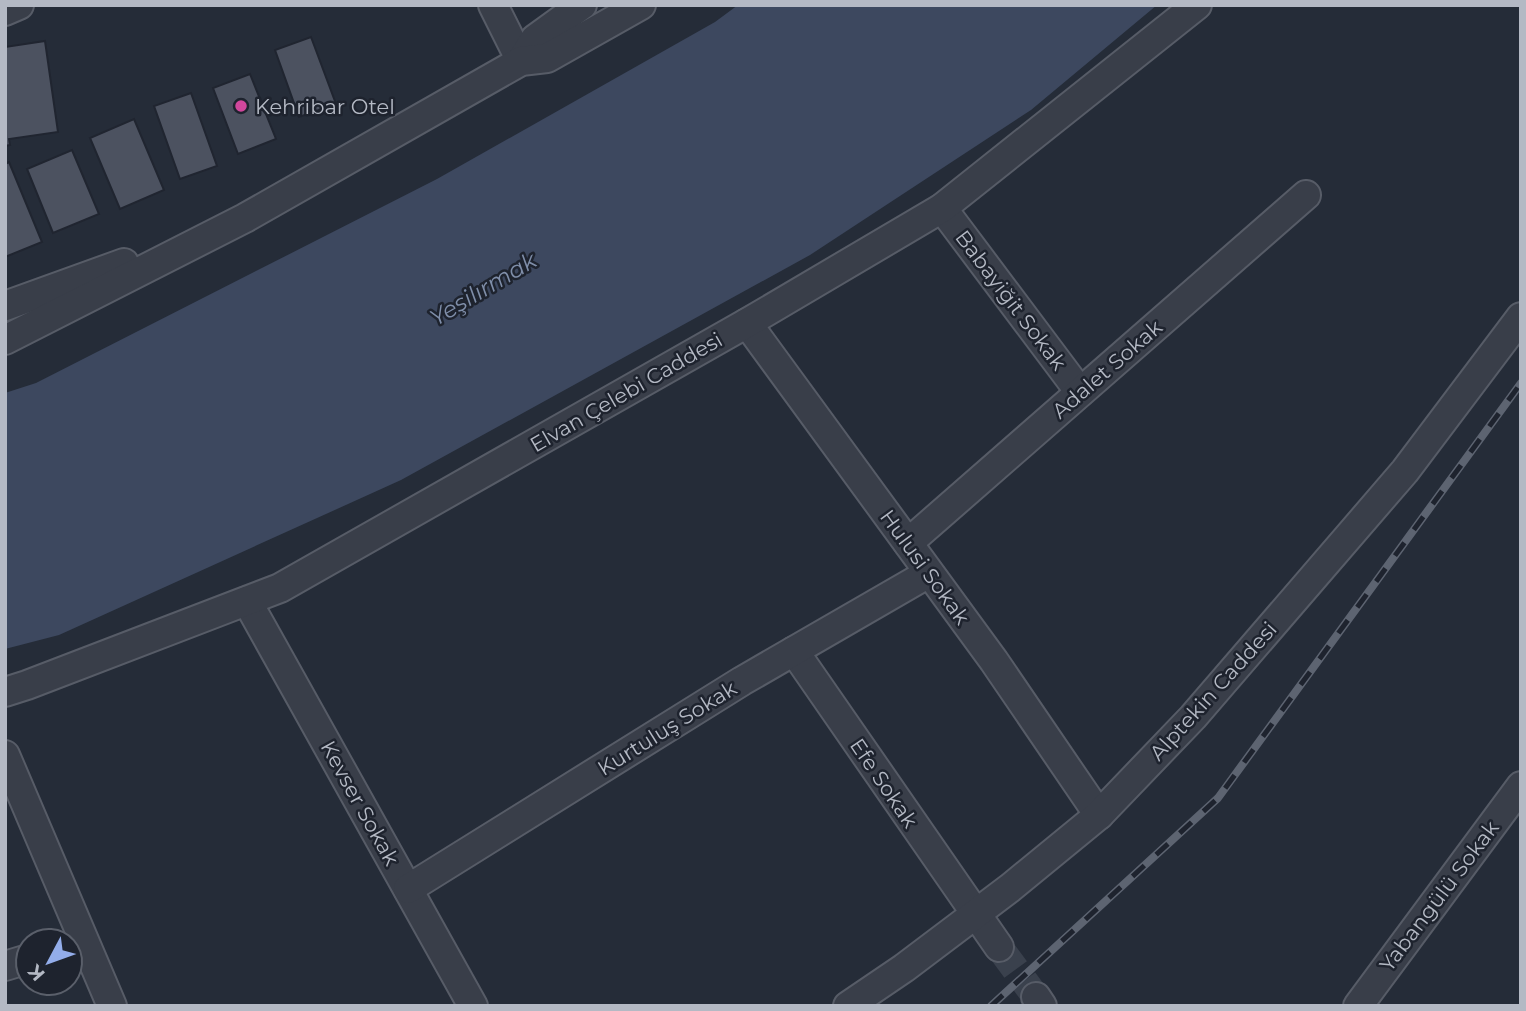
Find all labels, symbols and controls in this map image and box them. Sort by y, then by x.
place label: Kehribar Otel [255,94,395,119]
marker: Kehribar Otel [233,98,249,114]
street label: Babayiğit Sokak [950,225,1072,375]
water label: Yeşilırmak [424,245,543,332]
street label: Adalet Sokak [1047,314,1167,423]
street label: Elvan Çelebi Caddesi [525,327,727,457]
street label: Hulusi Sokak [875,505,975,630]
street label: Alptekin Caddesi [1144,617,1282,765]
street label: Kurtuluş Sokak [593,675,741,781]
street label: Efe Sokak [845,734,923,833]
street label: Kevser Sokak [316,736,405,870]
street label: Yabangülü Sokak [1374,815,1504,976]
north arrow [14,927,84,997]
text: K [23,959,50,986]

